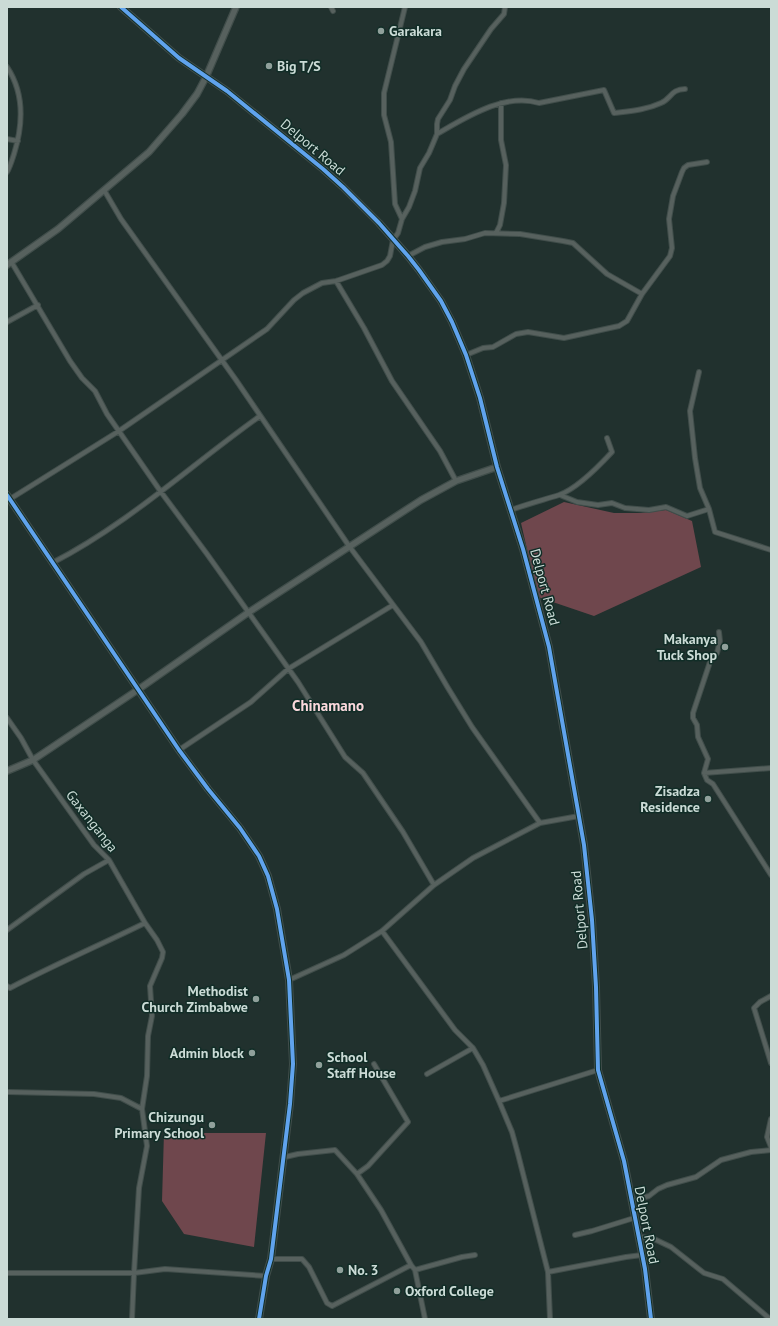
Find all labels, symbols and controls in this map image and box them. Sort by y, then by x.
place label: Garakara [389,22,442,40]
marker: Garakara [376,26,386,36]
place label: Big T/S [277,57,321,75]
marker: Big T/S [264,61,274,71]
street label: Delport Road [277,115,349,179]
street label: Delport Road [526,547,564,627]
place label: Makanya Tuck Shop [657,630,717,664]
marker: Makanya Tuck Shop [720,642,730,652]
district label: Chinamano [292,696,364,715]
place label: Zisadza Residence [640,782,700,816]
street label: Gaxanganga [62,786,122,856]
marker: Zisadza Residence [703,794,713,804]
street label: Delport Road [567,870,591,950]
place label: Methodist Church Zimbabwe [142,982,248,1016]
marker: Methodist Church Zimbabwe [251,994,261,1004]
place label: Admin block [170,1044,244,1062]
marker: Admin block [247,1048,257,1058]
place label: School Staff House [327,1048,396,1082]
marker: School Staff House [314,1060,324,1070]
place label: Chizungu Primary School [115,1108,205,1142]
marker: Chizungu Primary School [207,1120,217,1130]
street label: Delport Road [631,1185,663,1265]
place label: No. 3 [348,1261,379,1279]
marker: No. 3 [335,1265,345,1275]
place label: Oxford College [405,1282,494,1300]
marker: Oxford College [392,1286,402,1296]

